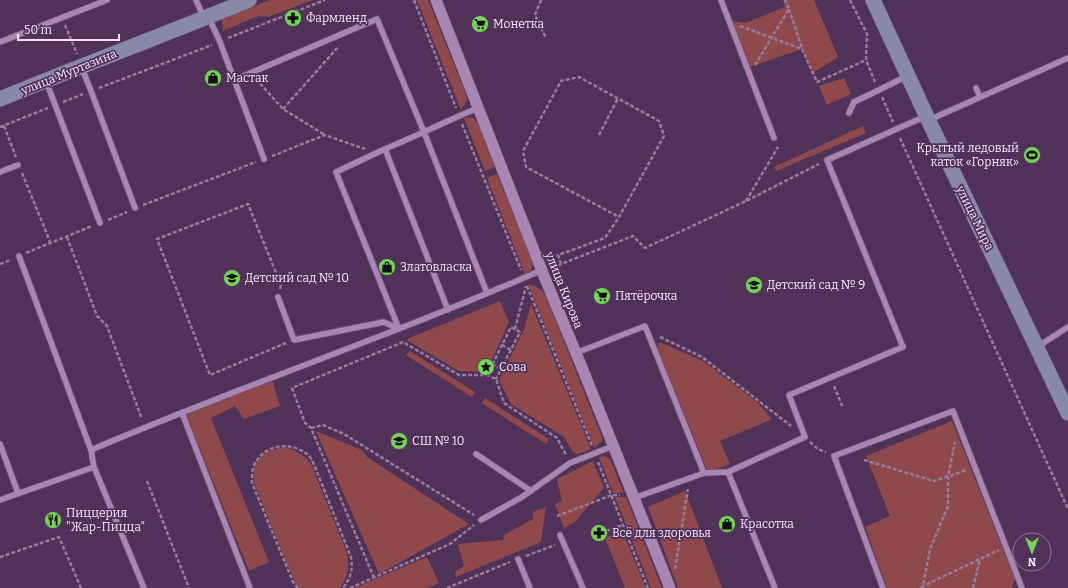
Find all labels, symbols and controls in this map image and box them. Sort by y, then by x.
pharmacy icon: Фармленд [283,8,303,28]
place label: Фармленд [306,11,367,25]
supermarket icon: Монетка [470,14,490,34]
scale bar [18,16,119,42]
place label: Монетка [493,17,545,31]
text: 50 m [24,23,53,37]
street label: улица Муртазина [18,46,119,98]
shop icon: Мастак [203,68,223,88]
place label: Мастак [226,71,269,85]
place label: Крытый ледовый каток «Горняк» [917,141,1019,169]
sports icon: Крытый ледовый каток «Горняк» [1022,145,1042,165]
street label: улица Мира [953,183,997,253]
street label: улица Кирова [542,249,586,331]
shop icon: Златовласка [377,257,397,277]
place label: Златовласка [400,260,473,274]
school or university icon: Детский сад № 10 [222,268,242,288]
place label: Детский сад № 10 [245,271,349,285]
school or university icon: Детский сад № 9 [744,275,764,295]
place label: Детский сад № 9 [767,278,865,292]
supermarket icon: Пятёрочка [592,286,612,306]
place label: Пятёрочка [615,289,678,303]
place icon: Сова [476,357,496,377]
place label: Сова [499,360,527,374]
school or university icon: СШ № 10 [389,431,409,451]
place label: СШ № 10 [412,434,465,448]
place label: Пиццерия "Жар-Пицца" [66,506,145,534]
restaurant icon: Пиццерия "Жар-Пицца" [43,510,63,530]
shop icon: Красотка [717,514,737,534]
place label: Красотка [740,517,794,531]
pharmacy icon: Всё для здоровья [589,523,609,543]
place label: Всё для здоровья [612,526,711,540]
north arrow [1012,532,1052,572]
text: N [1027,555,1036,568]

